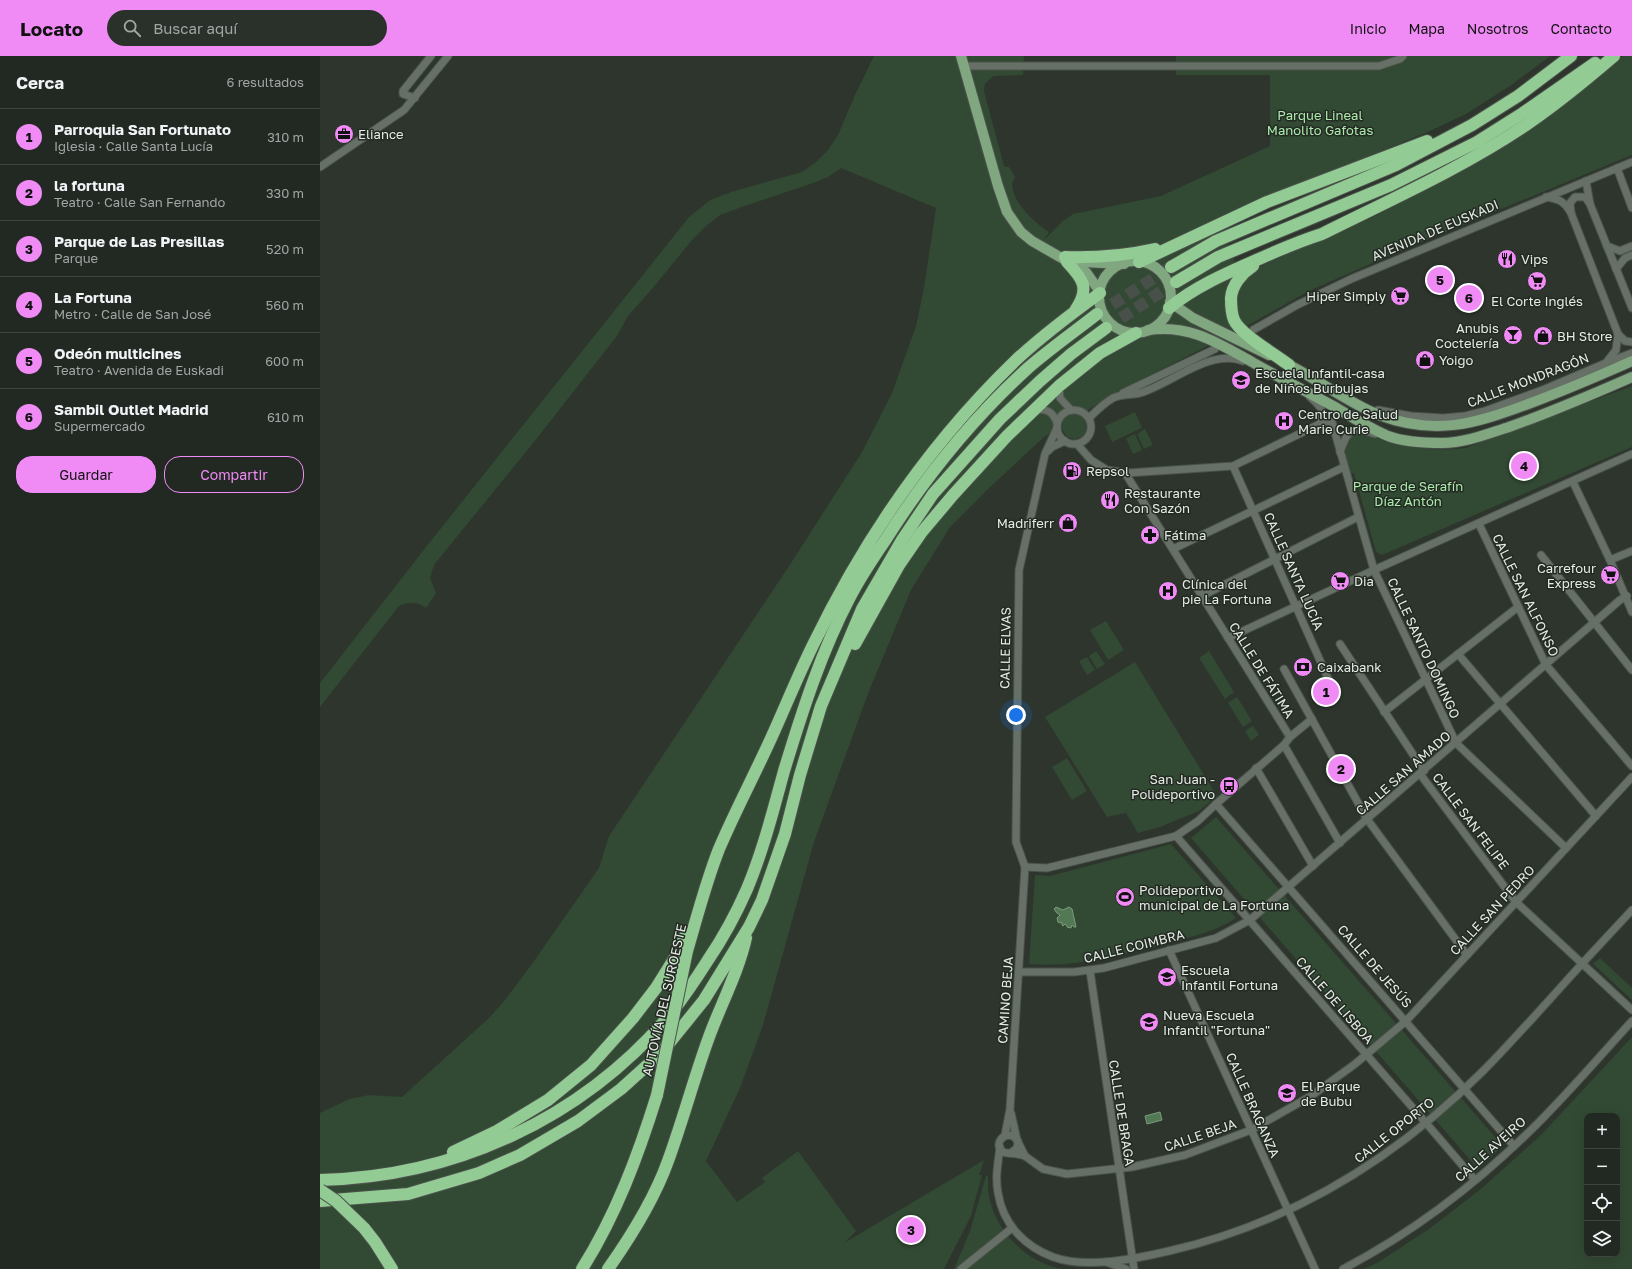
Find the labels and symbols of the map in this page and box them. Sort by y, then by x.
park label: Parque Lineal Manolito Gafotas [1267,107,1373,138]
office icon: Eliance [333,123,355,145]
place label: Eliance [358,126,404,142]
street label: AVENIDA DE EUSKADI [1369,196,1501,264]
restaurant icon: Vips [1496,248,1518,270]
place label: Vips [1521,251,1548,267]
pin: 5 [1427,265,1453,295]
supermarket icon: El Corte Inglés [1526,270,1548,292]
pin: 6 [1456,283,1482,313]
supermarket icon: Hiper Simply [1389,285,1411,307]
place label: Hiper Simply [1306,288,1387,304]
place label: El Corte Inglés [1491,293,1583,309]
place label: Anubis Coctelería [1435,320,1499,351]
bar icon: Anubis Coctelería [1502,324,1524,346]
shop icon: BH Store [1532,325,1554,347]
place label: BH Store [1557,328,1612,344]
shop icon: Yoigo [1414,349,1436,371]
street label: CALLE MONDRAGÓN [1465,349,1591,411]
place label: Yoigo [1439,352,1474,368]
place label: Escuela Infantil-casa de Niños Burbujas [1255,365,1385,396]
school or university icon: Escuela Infantil-casa de Niños Burbujas [1230,369,1252,391]
place label: Centro de Salud Marie Curie [1298,406,1398,437]
hospital icon: Centro de Salud Marie Curie [1273,410,1295,432]
pin: 4 [1511,451,1537,481]
fuel station icon: Repsol [1061,460,1083,482]
place label: Repsol [1086,463,1129,479]
park label: Parque de Serafín Díaz Antón [1353,478,1463,509]
place label: Restaurante Con Sazón [1124,485,1200,516]
restaurant icon: Restaurante Con Sazón [1099,489,1121,511]
street label: CALLE SANTA LUCÍA [1261,510,1327,633]
shop icon: Madriferr [1057,512,1079,534]
place label: Madriferr [997,515,1054,531]
pharmacy icon: Fátima [1139,524,1161,546]
place label: Fátima [1164,527,1206,543]
street label: CALLE SAN ALFONSO [1489,531,1563,659]
place label: Carrefour Express [1537,560,1596,591]
supermarket icon: Carrefour Express [1599,564,1621,586]
supermarket icon: Dia [1329,570,1351,592]
place label: Dia [1354,573,1374,589]
street label: CALLE SANTO DOMINGO [1384,575,1464,721]
place label: Clínica del pie La Fortuna [1182,576,1272,607]
hospital icon: Clínica del pie La Fortuna [1157,580,1179,602]
street label: CALLE ELVAS [996,607,1014,689]
street label: CALLE DE FÁTIMA [1226,619,1298,721]
bank icon: Caixabank [1292,656,1314,678]
place label: Caixabank [1317,659,1382,675]
pin: 1 [1313,677,1339,707]
your location [1006,705,1026,725]
street label: CALLE SAN AMADO [1352,727,1454,819]
pin: 2 [1328,754,1354,784]
street label: CALLE SAN FELIPE [1429,769,1513,873]
place label: San Juan - Polideportivo [1131,771,1215,802]
bus stop icon: San Juan - Polideportivo [1218,775,1240,797]
street label: CALLE SAN PEDRO [1446,862,1538,958]
place label: Polideportivo municipal de La Fortuna [1139,882,1289,913]
sports icon: Polideportivo municipal de La Fortuna [1114,886,1136,908]
street label: CALLE DE JESÚS [1335,921,1415,1011]
street label: AUTOVÍA DEL SUROESTE [639,922,689,1078]
street label: CALLE COIMBRA [1082,926,1186,966]
street label: CALLE DE LISBOA [1293,953,1377,1047]
street label: CAMINO BEJA [994,956,1016,1044]
place label: Escuela Infantil Fortuna [1181,962,1278,993]
school or university icon: Escuela Infantil Fortuna [1156,966,1178,988]
place label: Nueva Escuela Infantil "Fortuna" [1163,1007,1270,1038]
school or university icon: Nueva Escuela Infantil "Fortuna" [1138,1011,1160,1033]
street label: CALLE BRAGANZA [1223,1050,1283,1160]
street label: CALLE DE BRAGA [1106,1059,1138,1167]
place label: El Parque de Bubu [1301,1078,1360,1109]
school or university icon: El Parque de Bubu [1276,1082,1298,1104]
street label: CALLE OPORTO [1351,1094,1437,1166]
street label: CALLE AVEIRO [1451,1113,1529,1185]
street label: CALLE BEJA [1162,1115,1239,1155]
pin: 3 [898,1215,924,1245]

